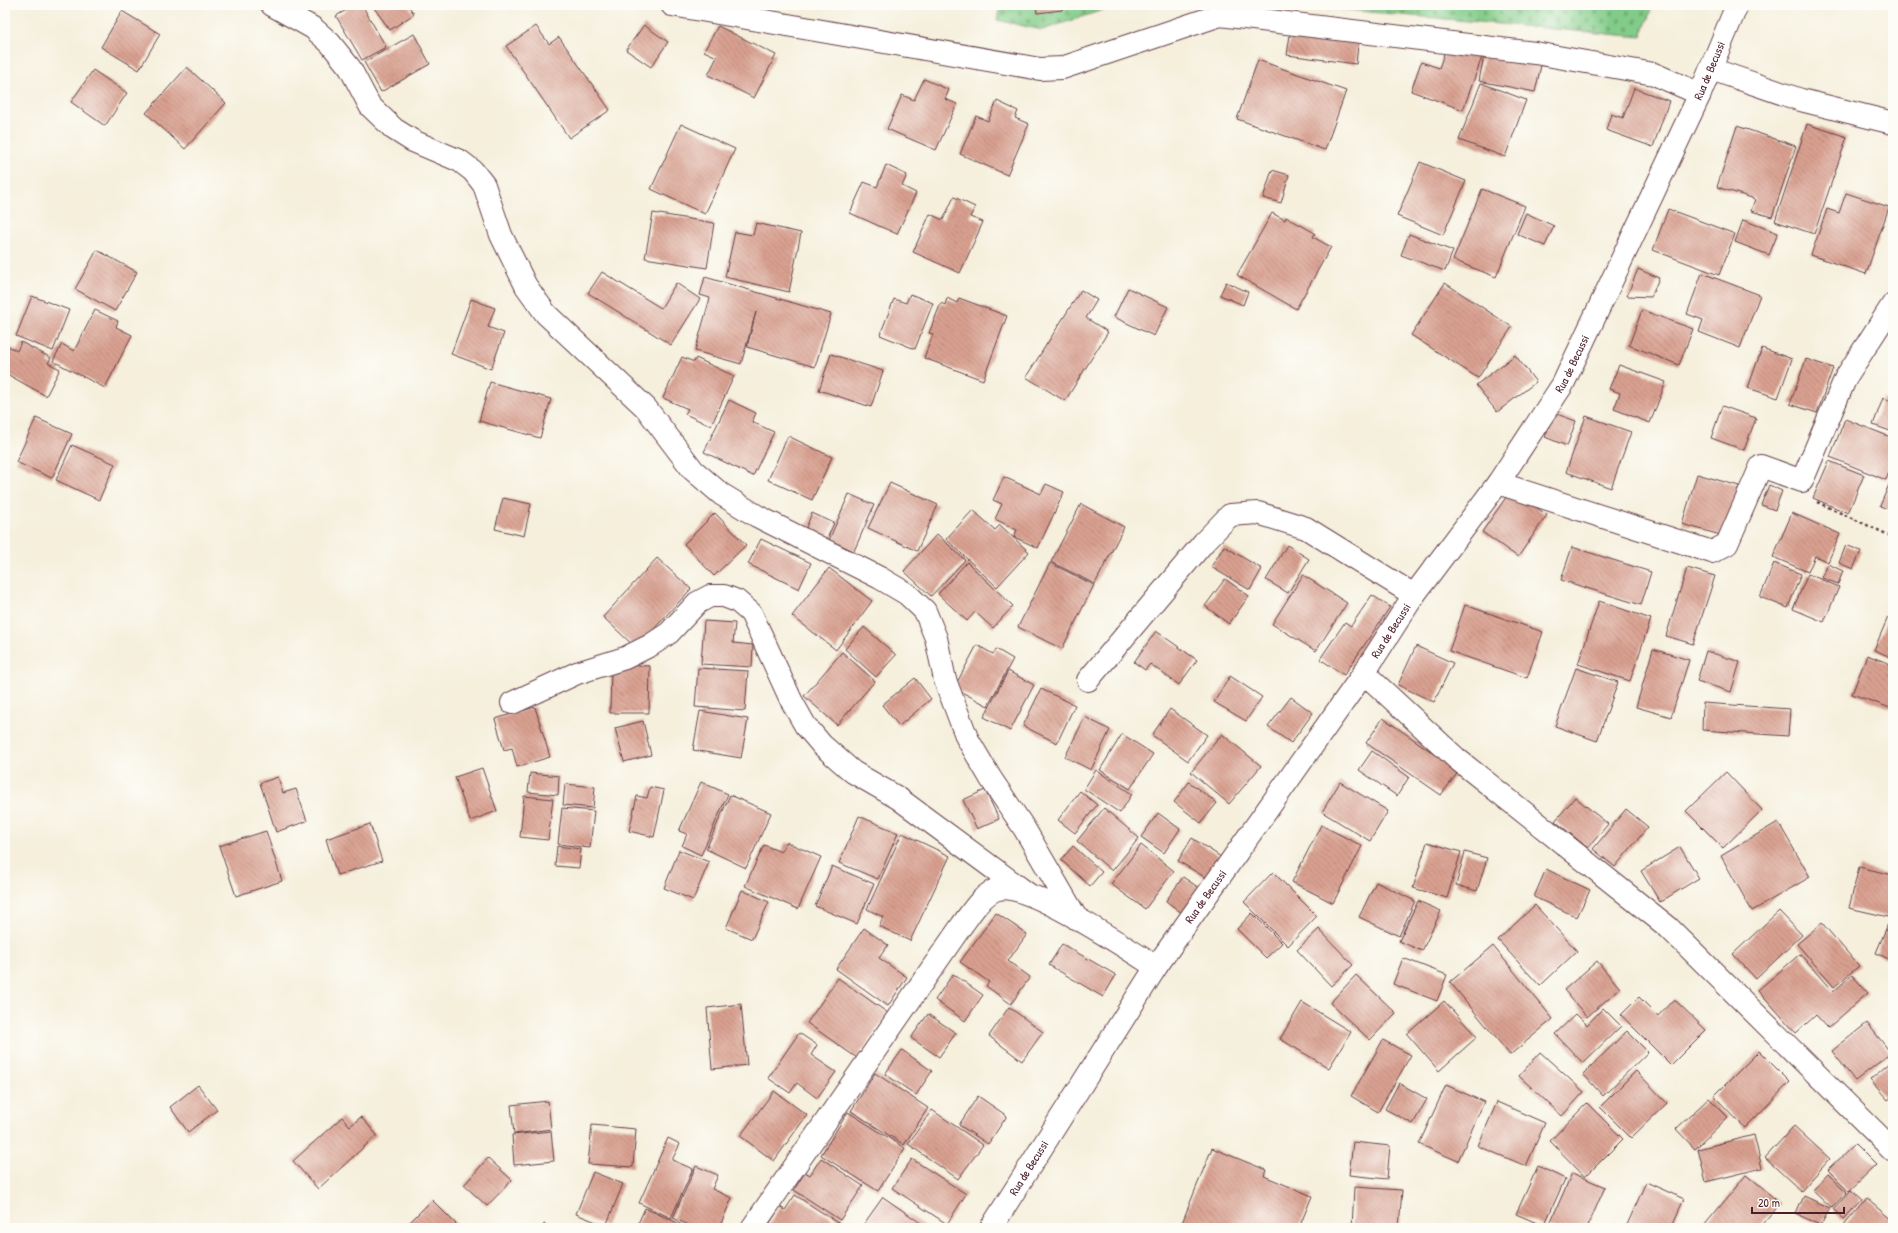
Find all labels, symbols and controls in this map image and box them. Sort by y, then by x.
street label: Rua de Becussi [1689,38,1729,103]
street label: Rua de Becussi [1550,332,1593,396]
street label: Rua de Becussi [1367,600,1415,661]
street label: Rua de Becussi [1180,866,1230,927]
street label: Rua de Becussi [1005,1137,1052,1199]
scale bar [1752,1189,1844,1215]
text: 20 m [1758,1194,1780,1211]

